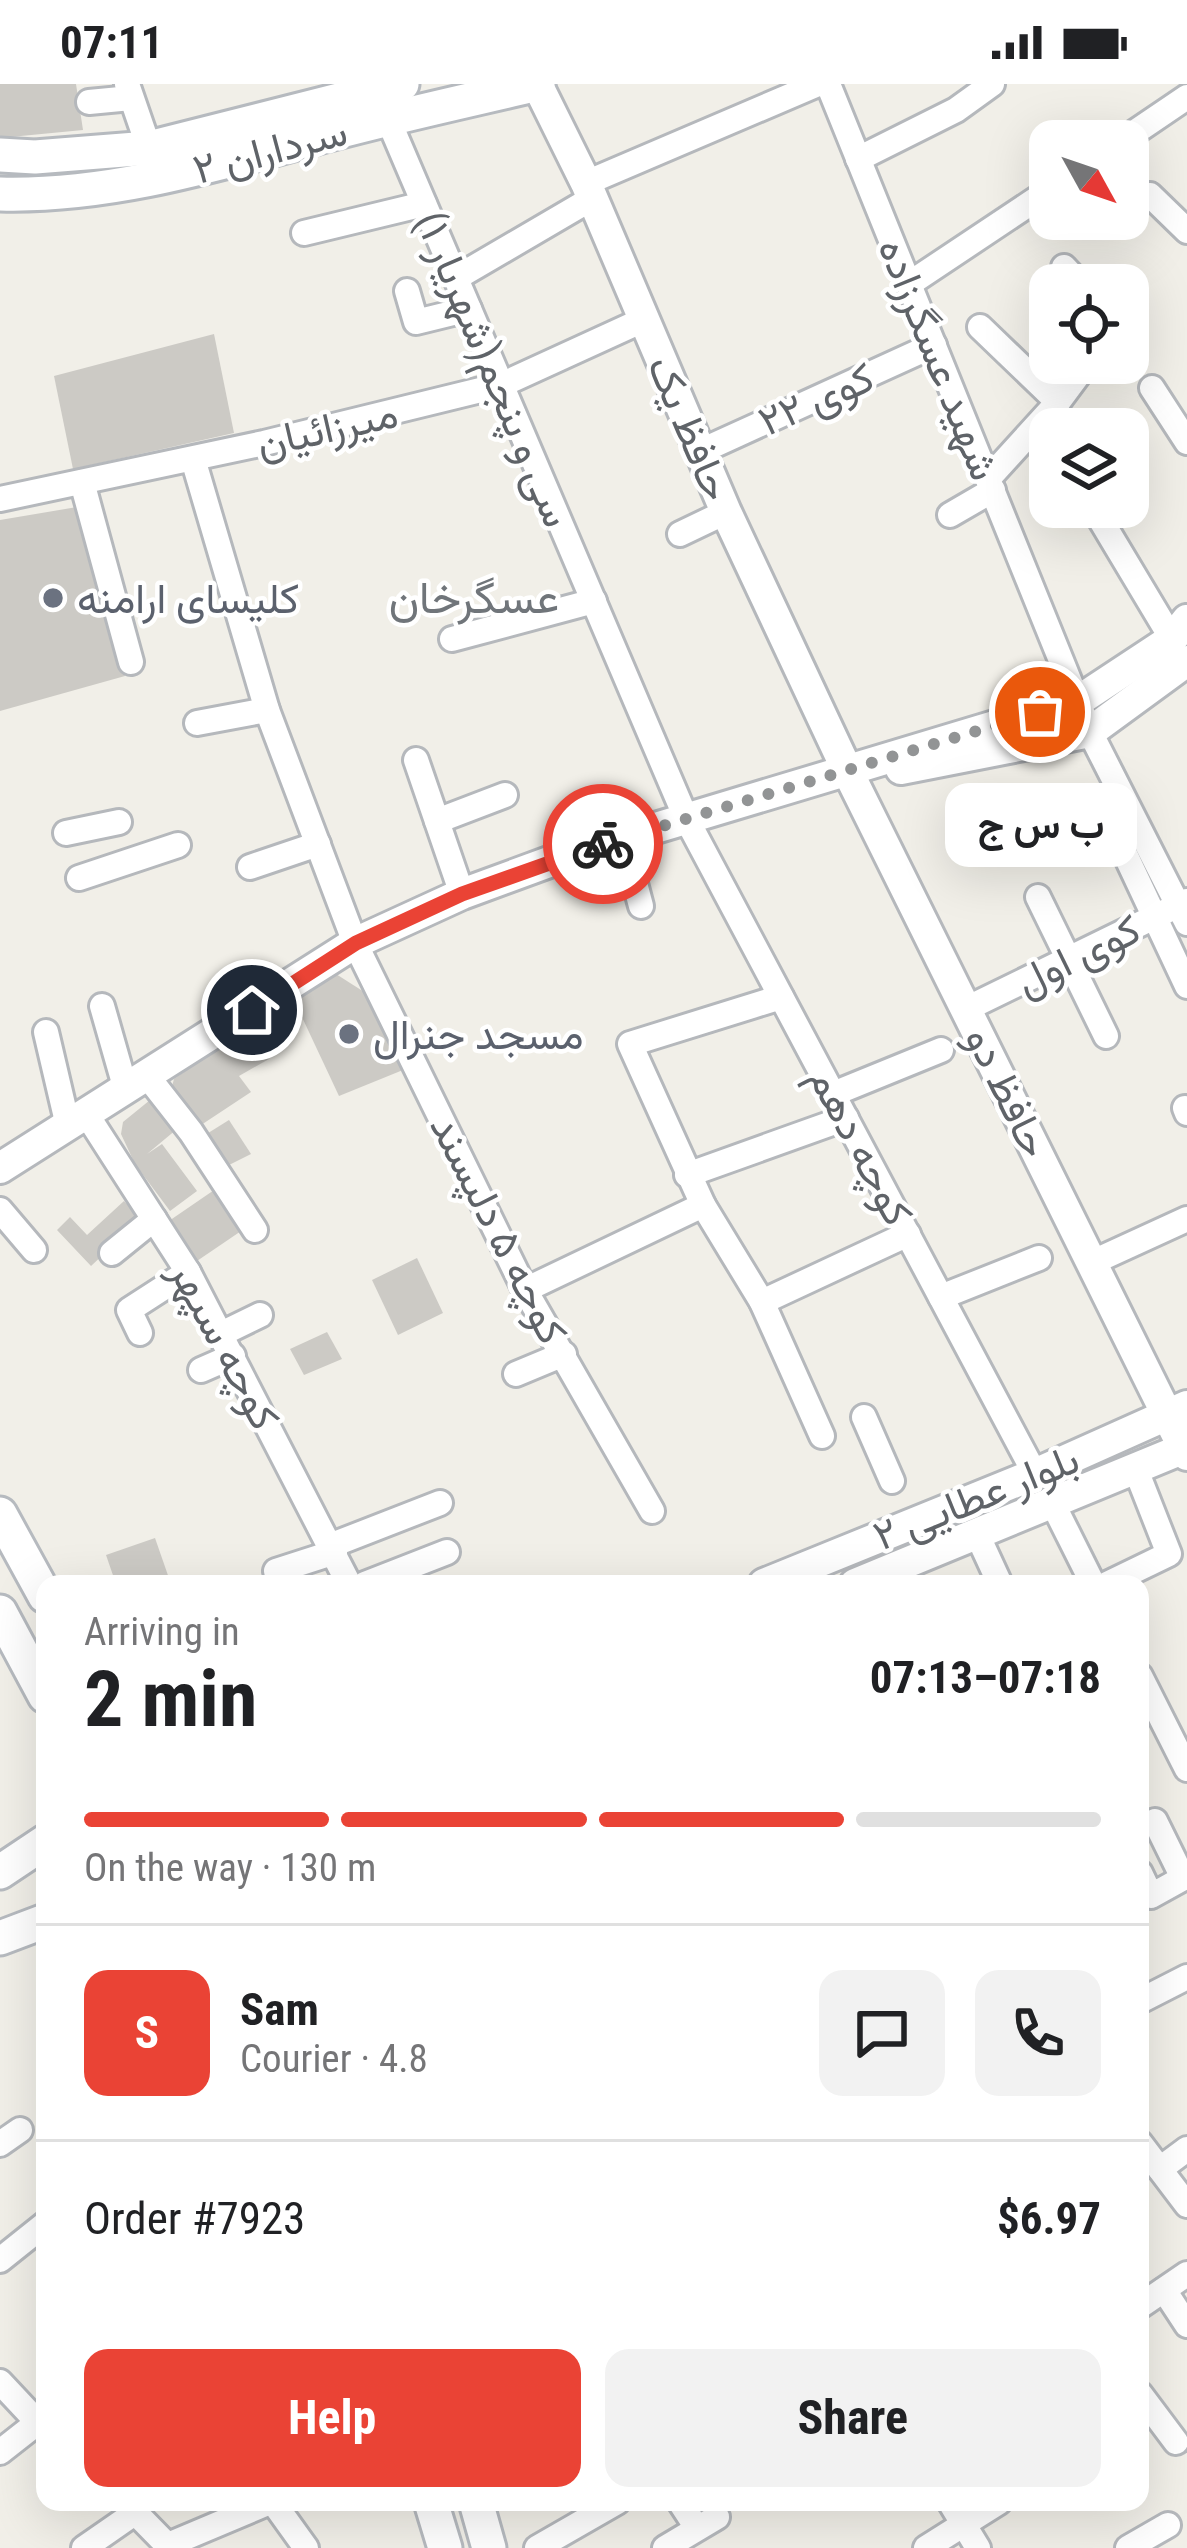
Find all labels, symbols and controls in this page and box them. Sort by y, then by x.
text: 07:11 [60,16,163,69]
street label: سرداران ۲ [188,106,353,196]
north arrow [1029,120,1149,240]
map controls [1029,120,1149,528]
street label: سی و پنجم(شهریار ۱) [402,204,583,536]
street label: شهید عسگرزاده [866,231,1010,488]
button: locate [1029,264,1149,384]
street label: حافظ یک [638,348,742,508]
street label: کوی ۲۲ [751,352,881,447]
street label: میرزائیان [252,388,403,470]
button: layers [1029,408,1149,528]
district label: عسگرخان [389,571,559,625]
place label: کلیسای ارامنه [77,574,299,625]
marker: کلیسای ارامنه [40,585,66,611]
pin [989,661,1091,763]
icon: bag [1007,679,1073,745]
courier [543,784,663,904]
callout: ب س ج [944,784,1136,868]
text: ب س ج [978,802,1104,848]
icon: bike [570,811,636,877]
street label: کوی اول [1008,904,1148,1007]
pin [201,959,303,1061]
icon: home [219,977,285,1043]
place label: مسجد جنرال [373,1010,584,1061]
street label: حافظ دو [955,1019,1060,1166]
marker: مسجد جنرال [336,1021,362,1047]
street label: کوچه دهم [795,1058,923,1236]
street label: کوچه ۵ دلپسند [417,1106,578,1354]
street label: کوچه سپهر [156,1251,290,1440]
street label: بلوار عطایی ۲ [866,1434,1087,1562]
text: Arriving in [84,1609,240,1655]
text: 07:13–07:18 [870,1651,1101,1704]
text: 2 min [84,1654,257,1745]
text: On the way · 130 m [84,1845,376,1891]
button: chat [819,1970,945,2096]
button: phone [975,1970,1101,2096]
text: Sam [240,1983,319,2036]
text: S [135,2006,159,2059]
text: Courier · 4.8 [240,2036,428,2082]
text: Order #7923 [84,2192,305,2245]
text: $6.97 [997,2192,1101,2245]
button: Help [84,2349,581,2487]
button: Share [605,2349,1101,2487]

